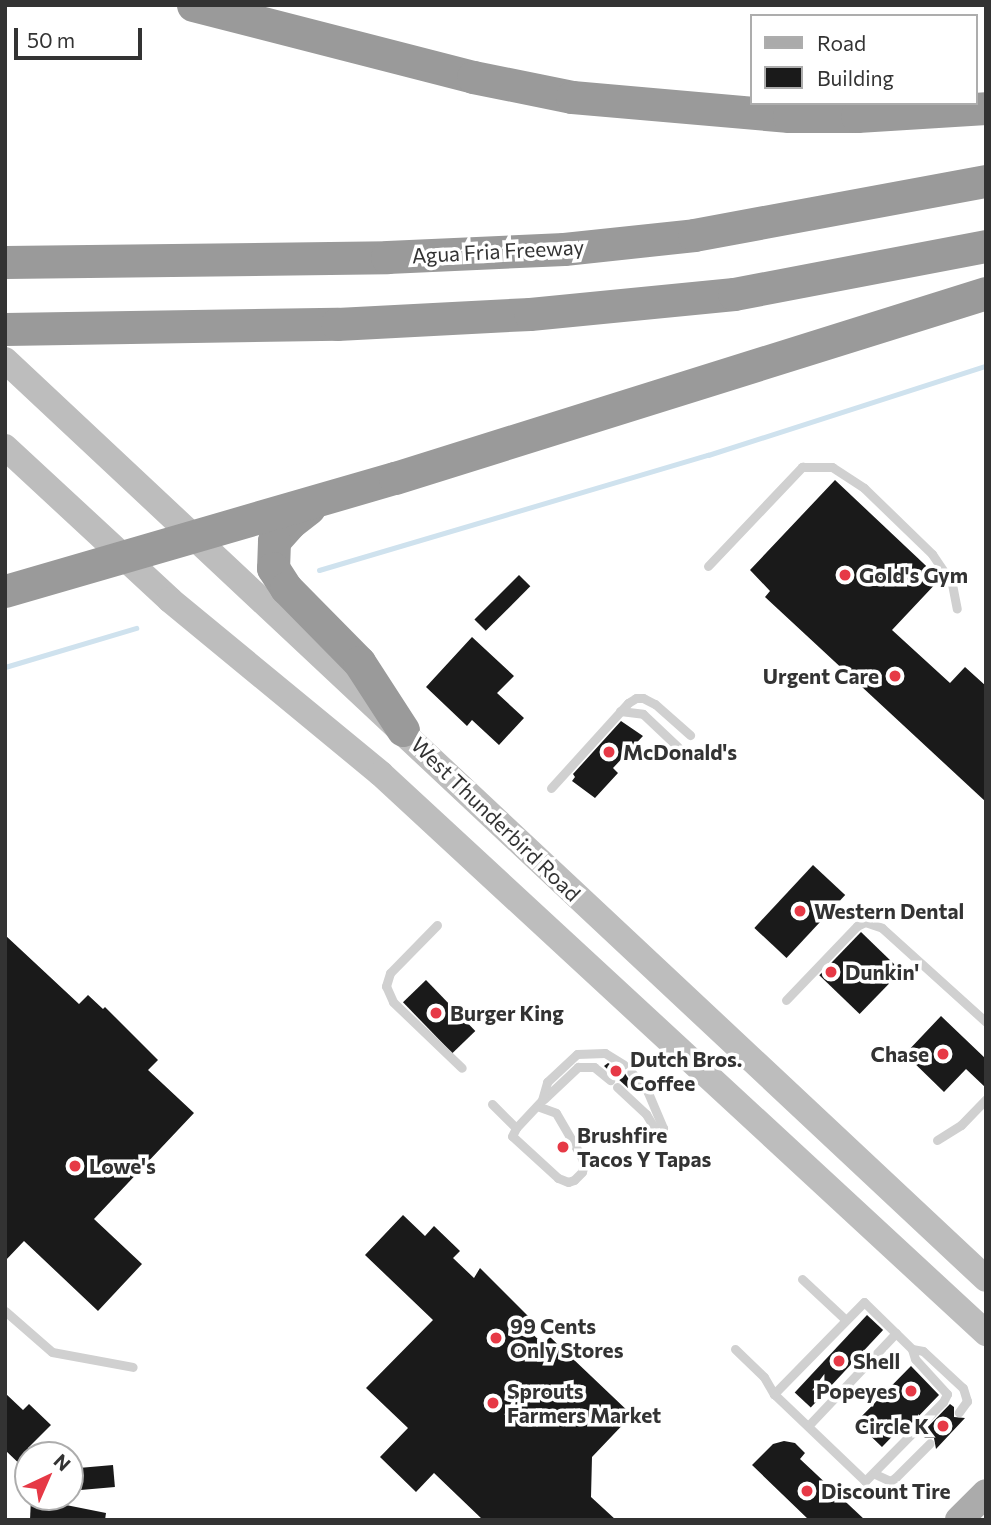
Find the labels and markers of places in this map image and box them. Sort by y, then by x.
place label: Gold's Gym [859,562,968,588]
marker: Gold's Gym [837,567,853,583]
place label: Urgent Care [763,663,879,689]
marker: Urgent Care [885,666,905,686]
place label: McDonald's [623,739,737,765]
marker: McDonald's [601,744,617,760]
place label: Western Dental [814,898,964,924]
marker: Western Dental [792,903,808,919]
place label: Dunkin' [845,959,919,985]
marker: Dunkin' [823,964,839,980]
place label: Burger King [450,1000,564,1026]
marker: Burger King [428,1005,444,1021]
place label: Chase [871,1041,929,1067]
place label: Dutch Bros. Coffee [630,1046,742,1096]
marker: Chase [935,1046,951,1062]
marker: Dutch Bros. Coffee [608,1063,624,1079]
place label: Brushfire Tacos Y Tapas [577,1122,711,1172]
marker: Brushfire Tacos Y Tapas [555,1139,571,1155]
place label: Lowe's [89,1153,156,1179]
marker: Lowe's [67,1158,83,1174]
place label: 99 Cents Only Stores [510,1313,623,1363]
marker: 99 Cents Only Stores [488,1330,504,1346]
place label: Shell [853,1348,900,1374]
marker: Shell [831,1353,847,1369]
place label: Sprouts Farmers Market [507,1378,661,1428]
place label: Popeyes [816,1378,897,1404]
marker: Popeyes [903,1383,919,1399]
marker: Sprouts Farmers Market [485,1395,501,1411]
place label: Circle K [855,1413,929,1439]
marker: Circle K [935,1418,951,1434]
place label: Discount Tire [821,1478,951,1504]
marker: Discount Tire [799,1483,815,1499]

